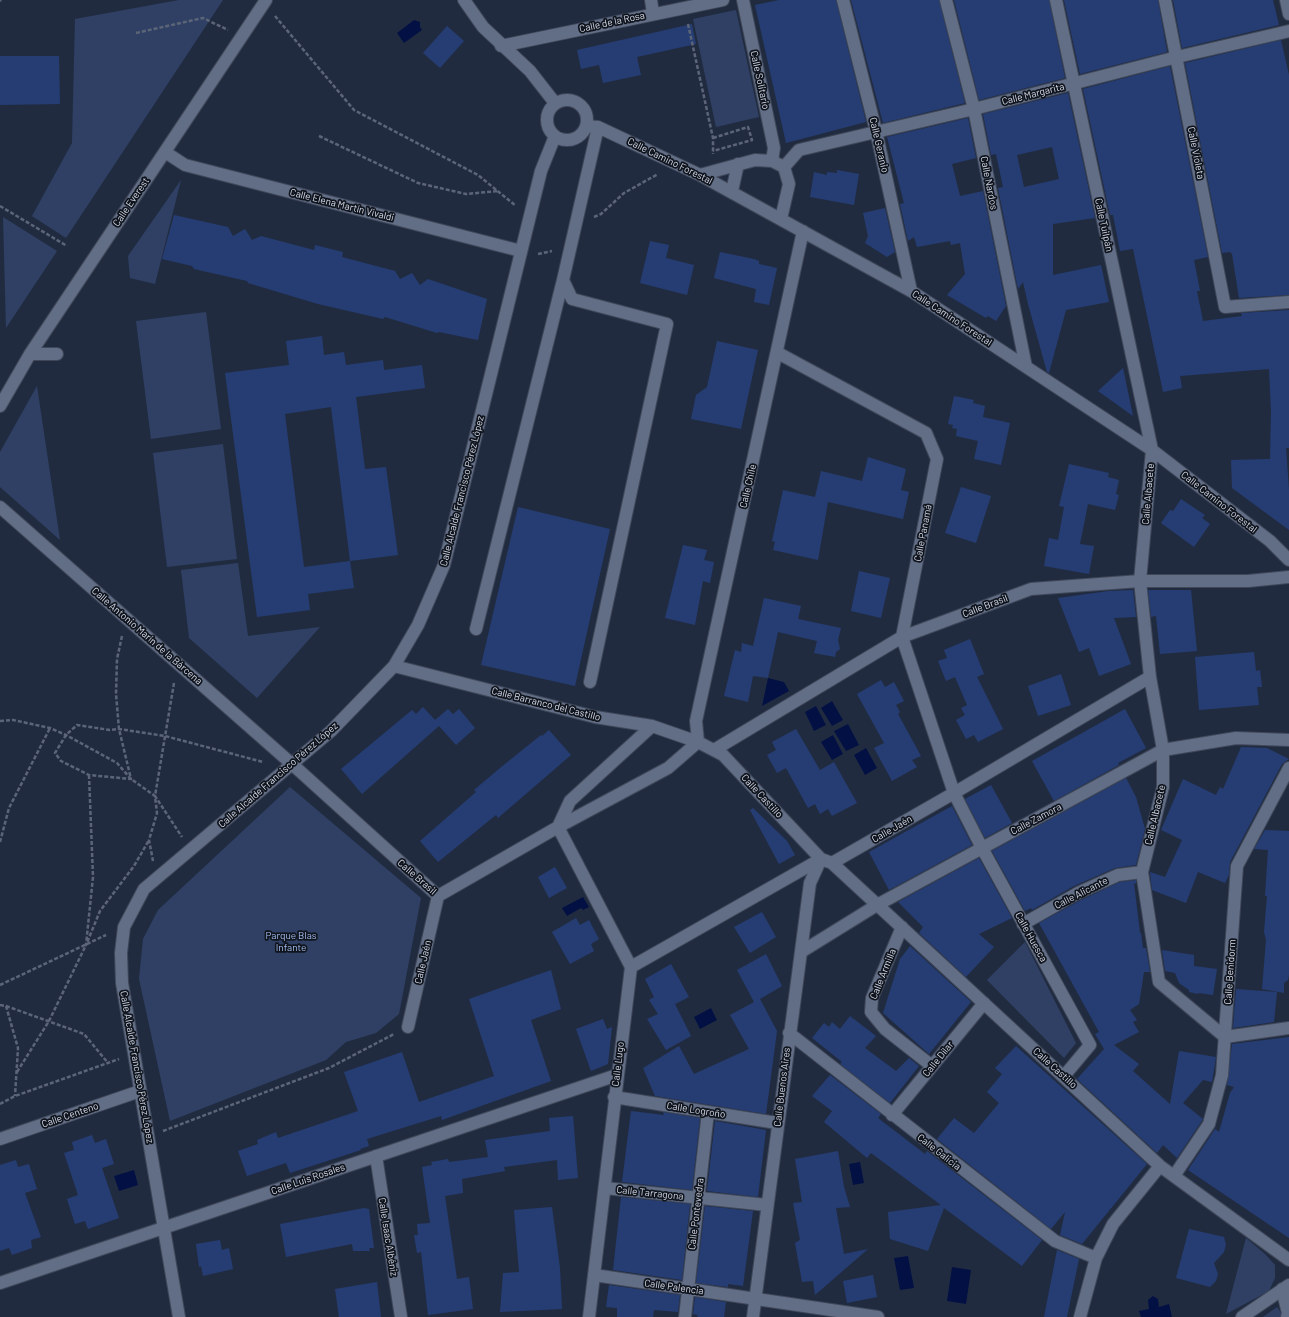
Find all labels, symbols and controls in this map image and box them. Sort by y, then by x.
street label: Calle de la Rosa [578,9,646,35]
street label: Calle Solitario [748,50,772,110]
street label: Calle Margarita [1000,80,1066,108]
street label: Calle Geranio [867,116,891,174]
street label: Calle Violeta [1185,126,1207,180]
street label: Calle Camino Forestal [626,135,714,187]
street label: Calle Nardos [978,155,1000,211]
street label: Calle Everest [110,175,152,229]
street label: Calle Elena Martín Vivaldi [289,186,395,224]
street label: Calle Tuilpán [1092,197,1116,253]
street label: Calle Camino Forestal [910,288,994,348]
street label: Calle Alcalde Francisco Pérez López [438,415,486,567]
street label: Calle Chile [737,463,759,509]
street label: Calle Albacete [1139,463,1157,525]
street label: Calle Camino Forestal [1179,469,1259,535]
street label: Calle Panamá [912,503,934,563]
street label: Calle Antonio Marín de la Bárcena [89,585,205,687]
street label: Calle Brasil [961,592,1009,620]
street label: Calle Barranco del Castillo [490,685,602,723]
street label: Calle Alcalde Francisco Pérez López [216,720,340,830]
street label: Calle Castillo [739,772,785,820]
street label: Calle Albacete [1142,784,1168,846]
street label: Calle Zamora [1008,801,1064,837]
street label: Calle Jaén [870,813,914,845]
street label: Calle Brasil [395,857,439,897]
street label: Calle Alicante [1052,874,1110,912]
street label: Calle Huesca [1012,910,1050,964]
park label: Parque Blas Infante [265,930,317,954]
street label: Calle Jaén [412,939,434,985]
street label: Calle Benidorm [1222,939,1238,1005]
street label: Calle Armilla [867,947,899,1001]
street label: Calle Alcalde Francisco Pérez López [118,990,156,1144]
street label: Calle Dílar [920,1039,956,1079]
street label: Calle Lugo [609,1041,627,1087]
street label: Calle Castillo [1030,1045,1080,1091]
street label: Calle Buenos Aires [771,1047,793,1127]
street label: Calle Logroño [666,1099,726,1121]
street label: Calle Centeno [40,1100,100,1130]
street label: Calle Galicia [915,1131,963,1173]
street label: Calle Luis Rosales [270,1161,346,1197]
street label: Calle Pontevedra [686,1177,706,1251]
street label: Calle Tarragona [616,1184,684,1202]
street label: Calle Isaac Albéniz [376,1197,400,1277]
street label: Calle Palencia [644,1277,704,1297]

